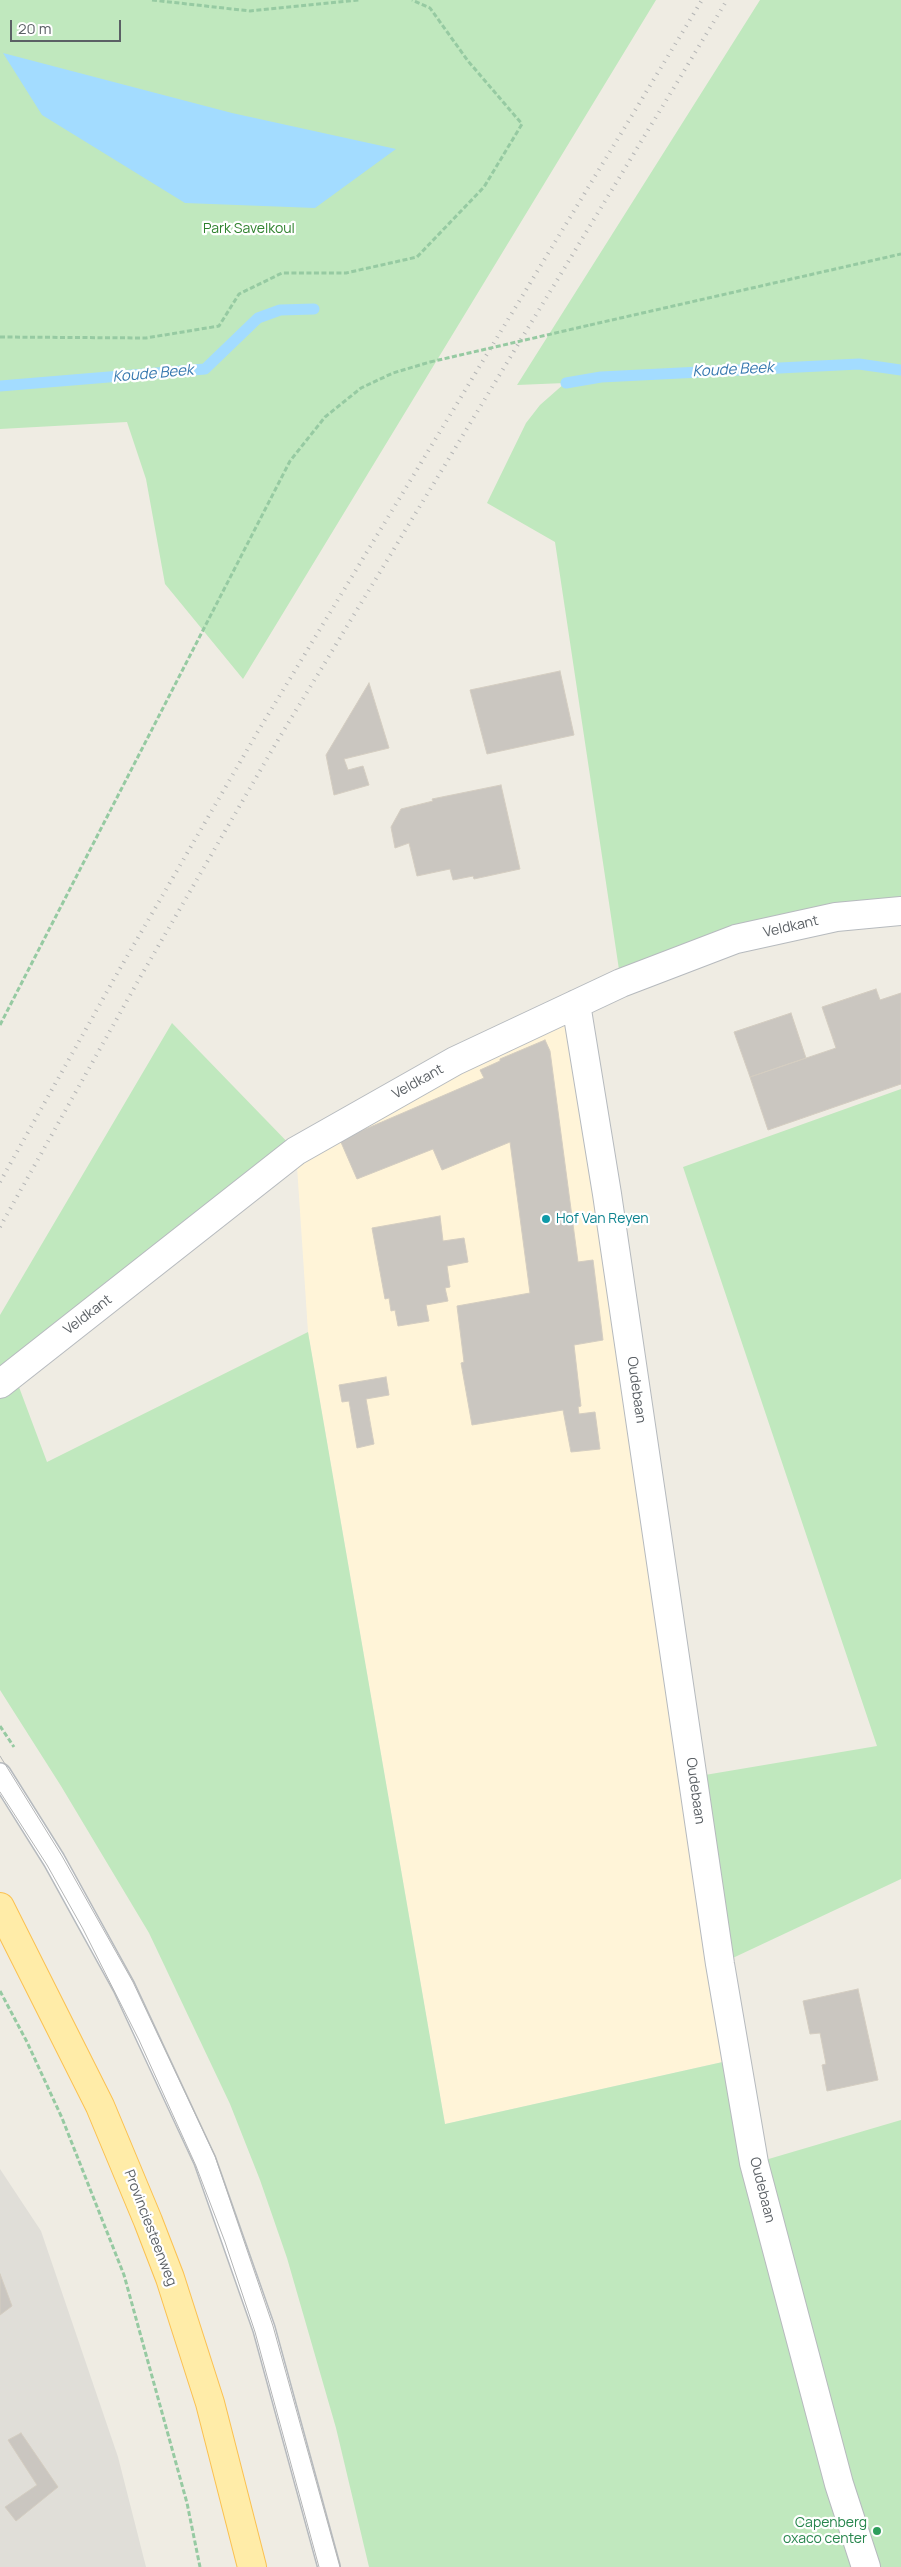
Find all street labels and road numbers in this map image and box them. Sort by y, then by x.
street label: Veldkant [762,913,820,941]
street label: Veldkant [389,1061,447,1103]
street label: Veldkant [61,1291,115,1339]
street label: Oudebaan [623,1356,649,1424]
street label: Oudebaan [682,1757,708,1825]
street label: Oudebaan [746,2155,778,2225]
street label: Provinciesteenweg [120,2168,180,2288]

